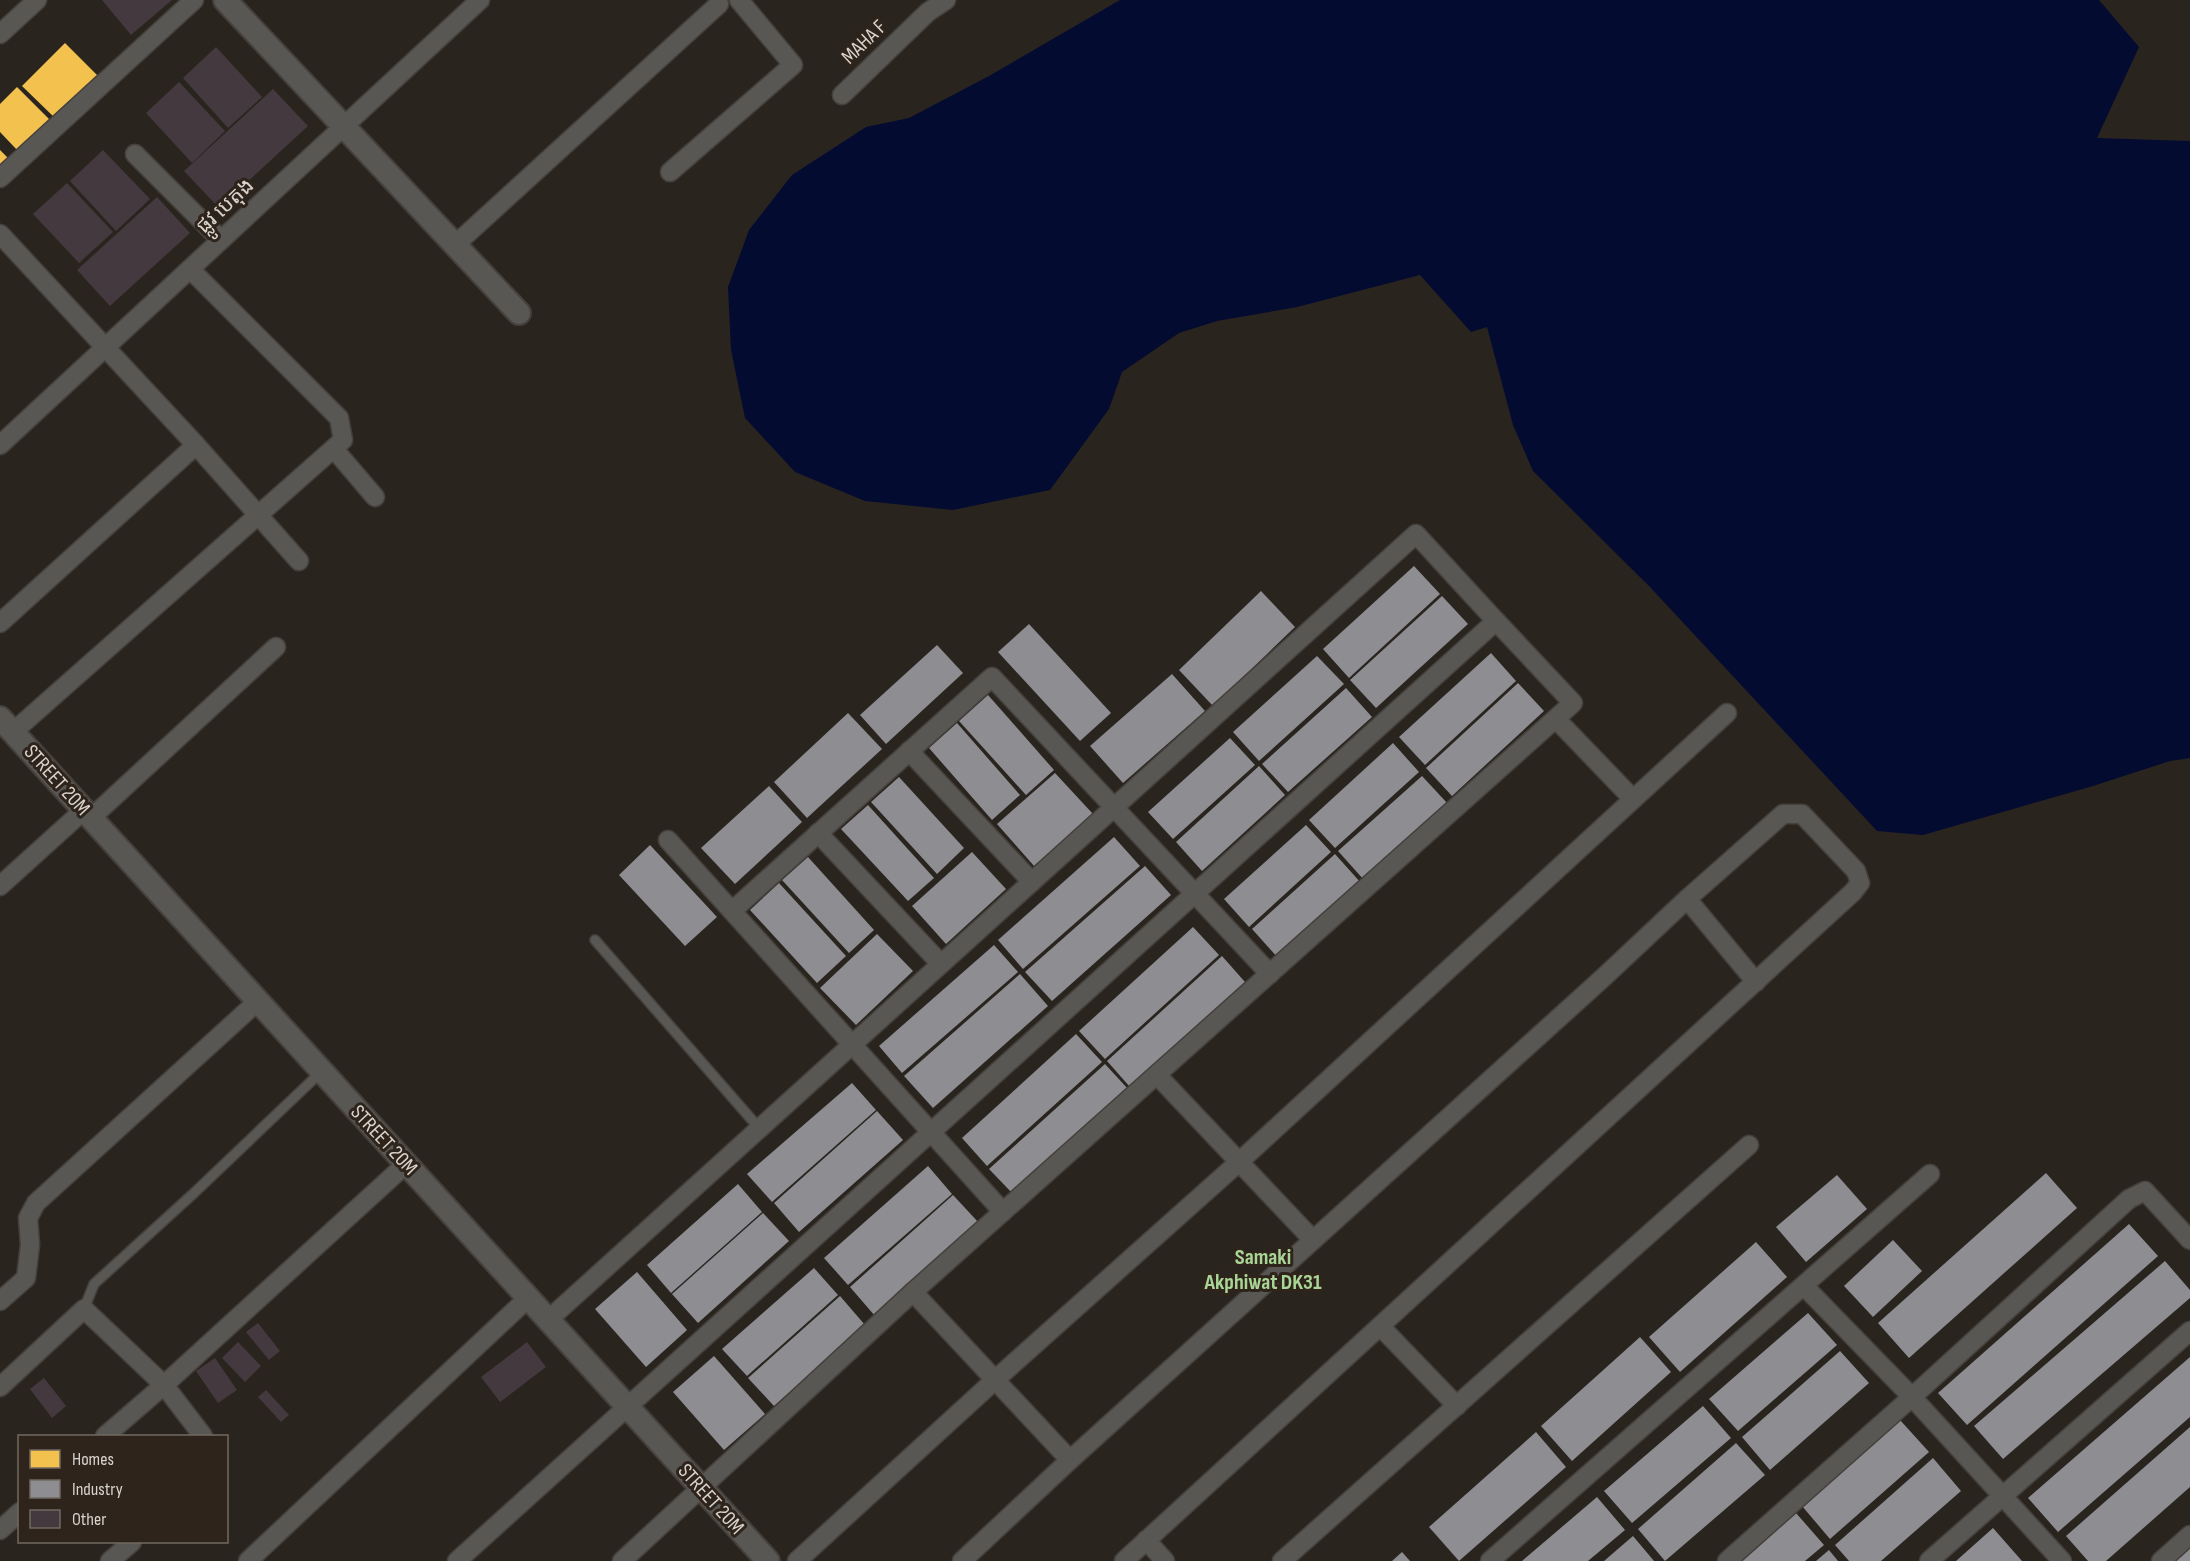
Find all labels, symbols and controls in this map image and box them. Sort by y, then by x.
street label: MAHA F [836,15,892,69]
street label: ផ្លូវ បេតុង [191,173,263,243]
street label: STREET 20M [19,739,95,821]
street label: STREET 20M [345,1100,423,1180]
district label: Samaki Akphiwat DK31 [1203,1244,1322,1296]
legend [18,1435,228,1543]
text: Homes [72,1449,114,1470]
street label: STREET 20M [673,1458,749,1540]
text: Industry [72,1479,123,1500]
text: Other [72,1509,106,1530]

